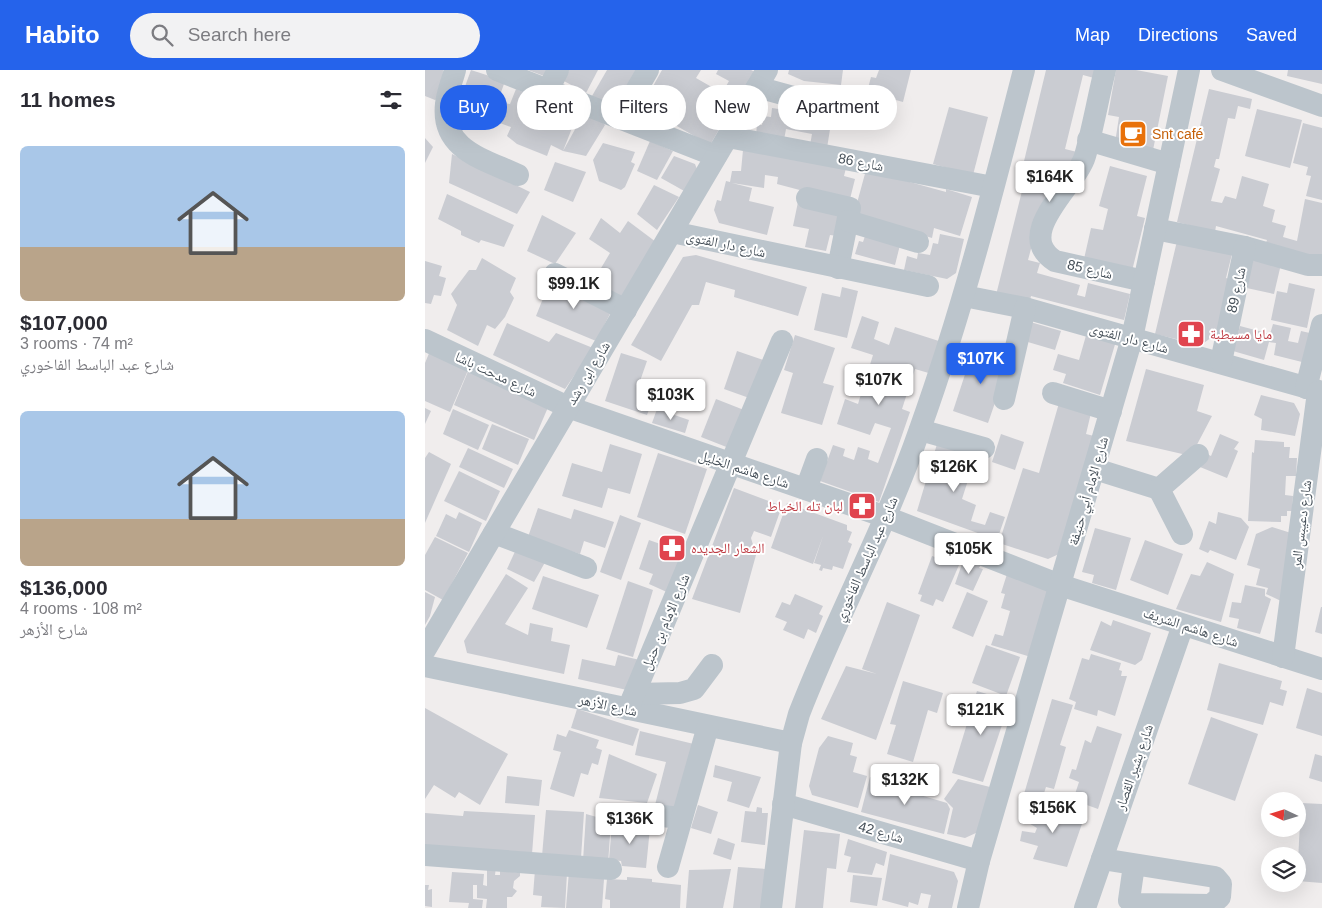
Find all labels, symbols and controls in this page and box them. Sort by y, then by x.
search box [130,13,480,58]
text: Habito [25,21,100,48]
icon: search [148,21,176,49]
text: Search here [188,24,291,45]
text: Map [1075,25,1110,45]
text: Directions [1138,25,1218,45]
text: Saved [1246,25,1297,45]
chip: Buy [440,85,507,130]
chip: Rent [517,85,591,130]
chip: Filters [601,85,686,130]
chip: New [696,85,768,130]
chip: Apartment [778,85,897,130]
icon: filters [377,86,405,114]
text: 11 homes [20,88,116,111]
cafe icon: Snt café [1118,119,1148,149]
place label: Snt café [1152,126,1204,142]
street label: شارع 86 [836,150,885,176]
pin: $164K [1015,160,1085,203]
text: $164K [1026,168,1074,185]
icon: home [168,178,258,268]
street label: شارع دار الفتوى [684,228,767,262]
street label: شارع 85 [1065,256,1114,284]
street label: شارع 89 [1223,266,1251,315]
pin: $99.1K [533,268,615,310]
text: $99.1K [548,275,600,292]
text: $107,000 [20,311,108,334]
pharmacy icon: مايا مسيطبة [1176,319,1206,349]
street label: شارع دار الفتوى [1087,320,1170,358]
place label: مايا مسيطبة [1210,326,1272,342]
text: 3 rooms · 74 m² [20,335,133,352]
street label: شارع ابن رشد [563,338,615,409]
pin: $107K [946,342,1016,385]
street label: شارع مدحت باشا [452,348,539,402]
text: $107K [957,350,1005,367]
text: شارع عبد الباسط الفاخوري [20,356,174,373]
pin: $107K [844,364,914,406]
text: $107K [855,371,903,388]
pin: $103K [636,378,706,421]
text: $103K [647,386,695,403]
street label: شارع الإمام أبي حنيفة [1065,435,1115,548]
icon: home [168,443,258,533]
street label: شارع هاشم الخليل [696,447,791,493]
pin: $126K [919,450,989,493]
text: $126K [930,458,978,475]
street label: شارع دعيبس المر [1288,479,1316,570]
pharmacy icon: لبان تله الخياط [847,491,877,521]
street label: شارع عبد الباسط الفاخوري [831,494,904,625]
place label: لبان تله الخياط [767,498,843,515]
pin: $105K [934,532,1004,575]
pharmacy icon: الشعار الجديده [657,533,687,563]
place label: الشعار الجديده [691,540,765,557]
text: $105K [945,540,993,557]
street label: شارع الإمام بن حنبل [638,571,694,673]
text: $136,000 [20,576,108,599]
text: 4 rooms · 108 m² [20,600,142,617]
street label: شارع هاشم الشريف [1141,604,1241,652]
text: شارع الأزهر [20,621,88,638]
street label: شارع الأزهر [576,691,639,721]
pin: $121K [946,694,1016,736]
text: $121K [957,701,1005,718]
street label: شارع بشير القصار [1111,722,1158,814]
pin: $132K [870,764,940,806]
text: $132K [881,771,929,788]
pin: $156K [1018,792,1088,834]
north arrow [1261,792,1306,838]
map controls [1261,792,1306,892]
text: $156K [1029,799,1077,816]
pin: $136K [595,802,665,845]
text: $136K [606,810,654,827]
street label: شارع 42 [856,818,905,848]
button: layers [1261,847,1306,892]

